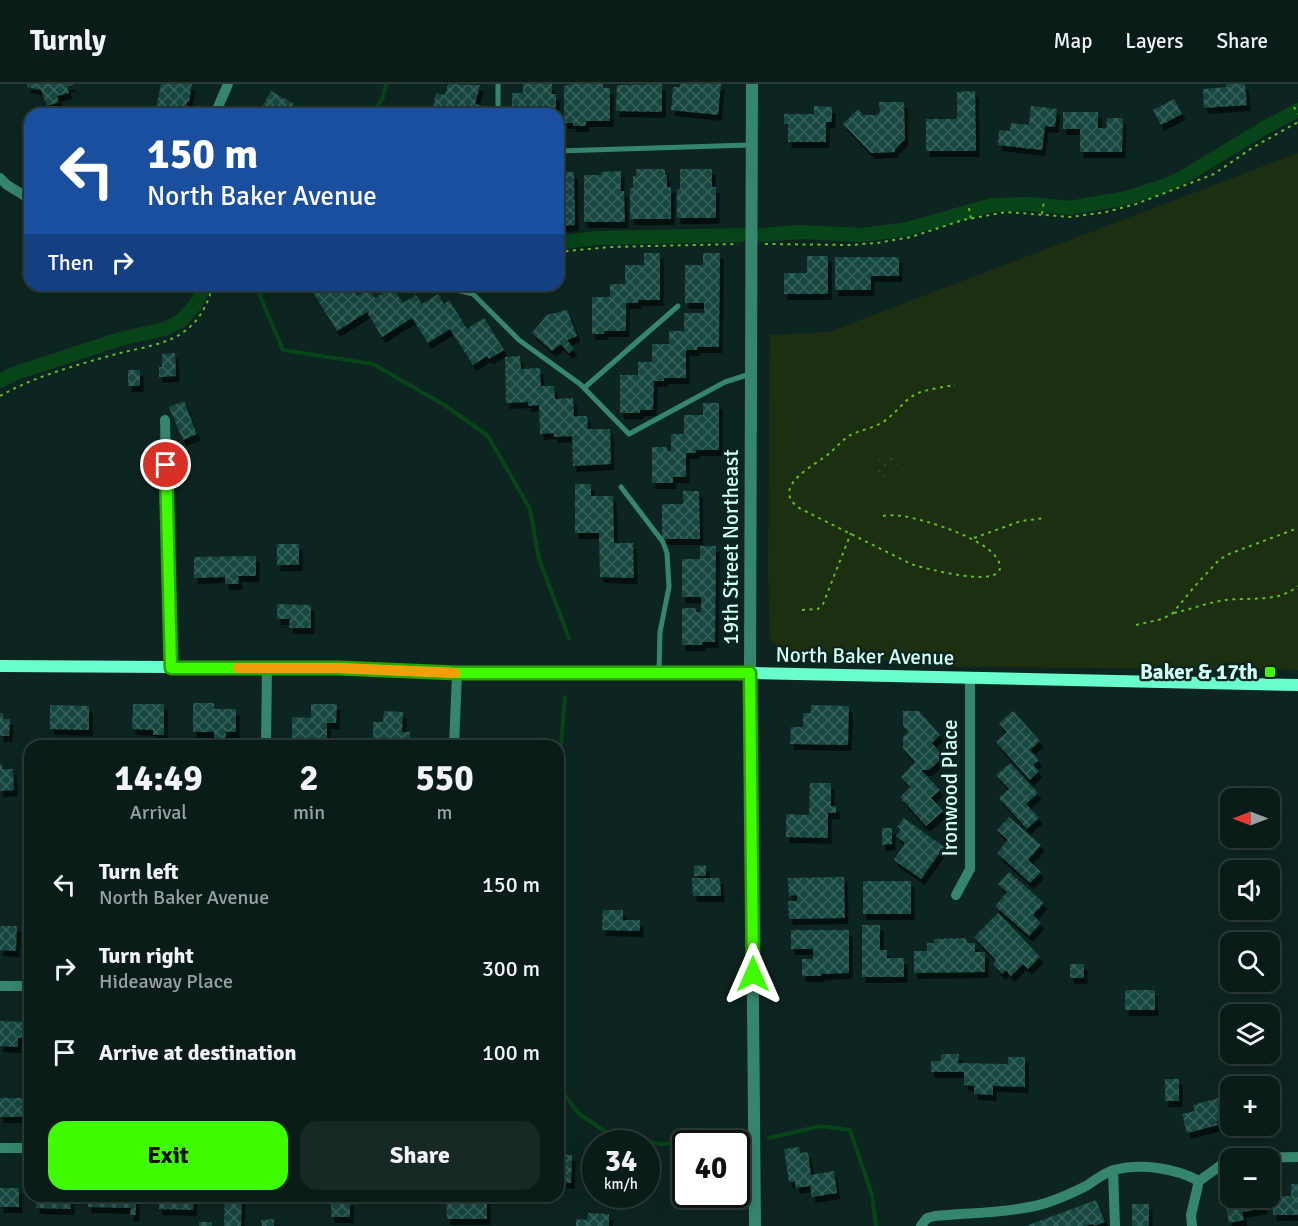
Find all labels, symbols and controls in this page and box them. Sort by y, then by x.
text: Turnly [30,24,106,58]
text: Map [1054,28,1092,54]
text: Layers [1125,28,1183,54]
text: Share [1216,28,1268,54]
text: 150 m [147,129,258,180]
icon: left [48,132,126,210]
text: North Baker Avenue [147,180,377,213]
icon: right [106,246,139,279]
text: Then [48,249,94,276]
pin [140,439,191,490]
icon: arrive [149,448,182,481]
street label: 19th Street Northeast [718,449,744,645]
street label: North Baker Avenue [775,641,955,671]
place label: Baker & 17th [1140,659,1258,685]
marker: Baker & 17th [1263,665,1277,679]
street label: Ironwood Place [937,720,963,857]
text: 14:49 [114,756,203,801]
text: 2 [299,756,319,801]
text: 550 [415,756,474,801]
north arrow [1220,788,1280,848]
map controls [1220,788,1280,1208]
text: Arrival [130,800,187,825]
text: min [293,800,325,825]
text: m [437,800,453,825]
text: Turn left [99,858,179,885]
button: sound [1220,860,1280,920]
icon: left [48,868,81,901]
text: 150 m [482,871,540,898]
text: North Baker Avenue [99,885,269,910]
button: search [1220,932,1280,992]
text: Turn right [99,942,194,969]
position arrow [721,942,785,1006]
icon: right [48,952,81,985]
text: 300 m [482,955,540,982]
text: Hideaway Place [99,969,233,994]
button: layers [1220,1004,1280,1064]
icon: arrive [48,1036,81,1069]
text: Arrive at destination [99,1039,296,1066]
text: 100 m [482,1039,540,1066]
button: + [1220,1076,1280,1136]
button: Exit [48,1121,288,1190]
button: Share [300,1121,540,1190]
speed limit sign: 40 [672,1130,750,1208]
text: 34 [605,1143,637,1180]
button: − [1220,1148,1280,1208]
text: km/h [604,1175,638,1193]

